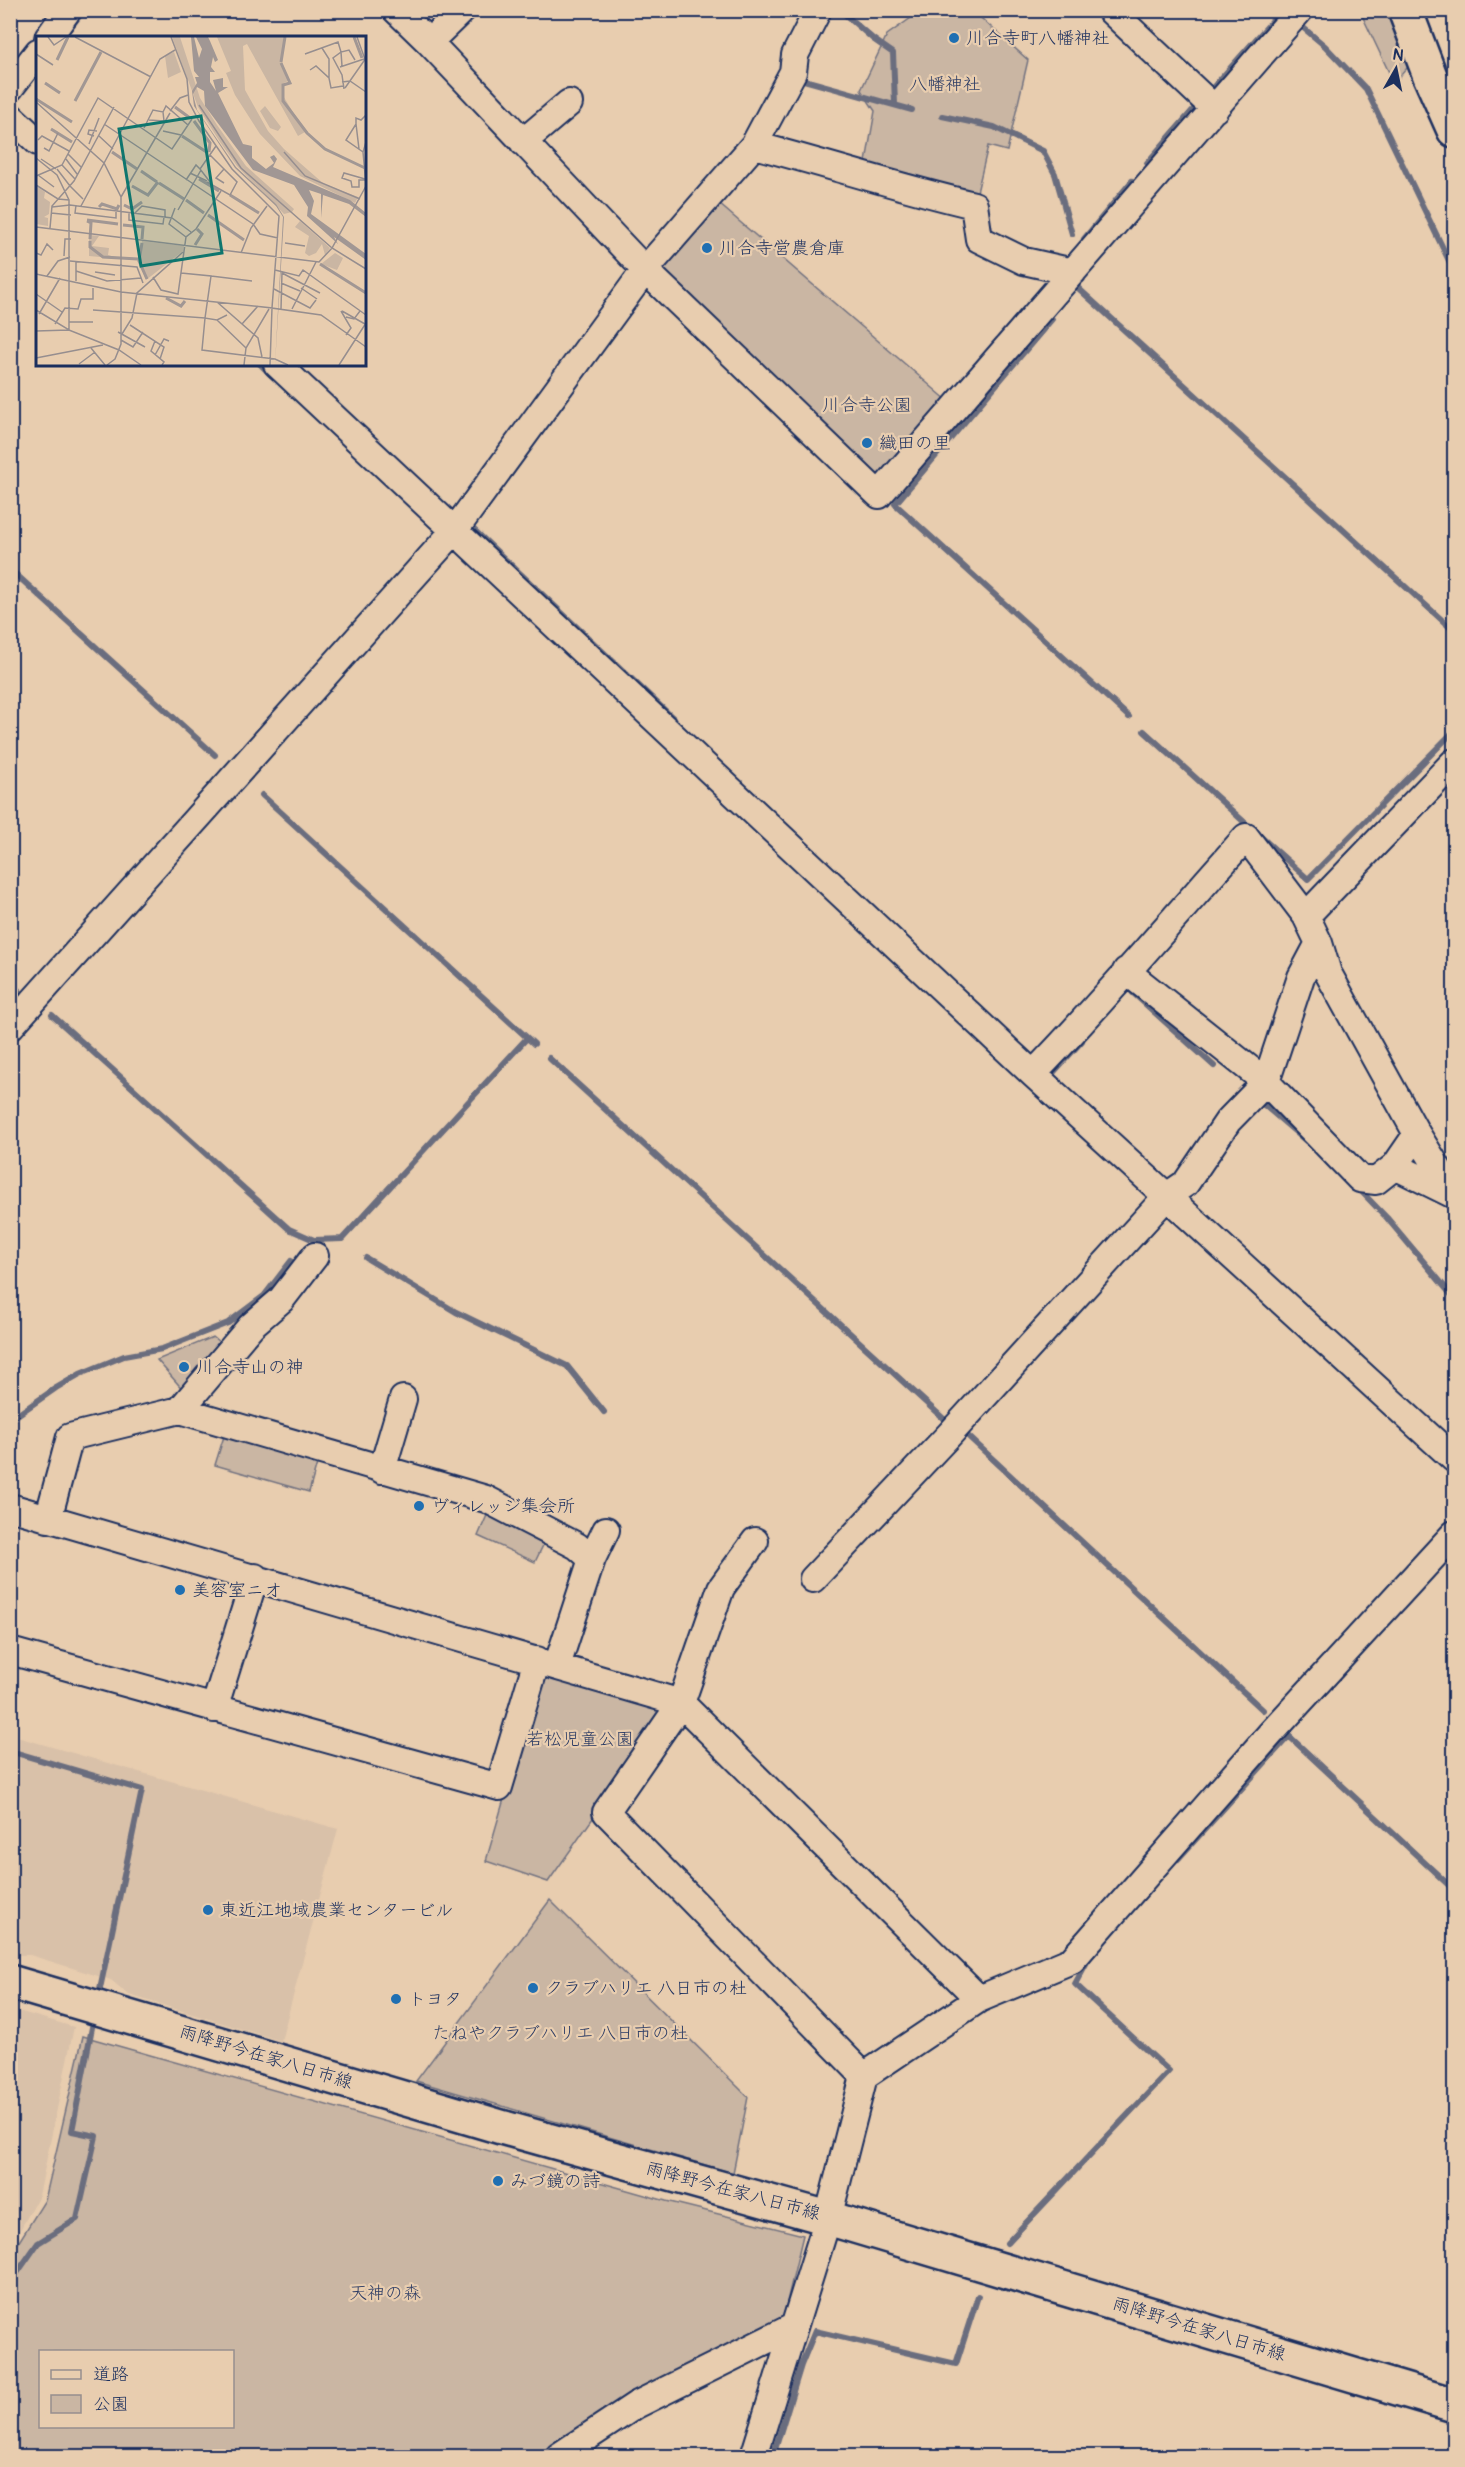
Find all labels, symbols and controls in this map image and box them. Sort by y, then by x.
place label: 川合寺町八幡神社 [966,27,1110,50]
marker: 川合寺町八幡神社 [947,31,961,45]
inset map [36,36,366,366]
north arrow [1366,39,1426,99]
text: N [1391,44,1405,66]
park label: 八幡神社 [909,73,981,96]
place label: 川合寺営農倉庫 [719,237,845,260]
marker: 川合寺営農倉庫 [700,241,714,255]
park label: 川合寺公園 [822,394,912,417]
place label: 織田の里 [879,432,951,455]
marker: 織田の里 [860,436,874,450]
place label: 川合寺山の神 [196,1356,304,1379]
marker: 川合寺山の神 [177,1360,191,1374]
place label: ヴィレッジ集会所 [431,1495,575,1518]
marker: ヴィレッジ集会所 [412,1499,426,1513]
place label: 美容室ニオ [192,1579,282,1602]
marker: 美容室ニオ [173,1583,187,1597]
park label: 若松児童公園 [526,1728,634,1751]
place label: 東近江地域農業センタービル [220,1899,453,1922]
marker: 東近江地域農業センタービル [201,1903,215,1917]
place label: クラブハリエ 八日市の杜 [545,1977,747,2000]
marker: クラブハリエ 八日市の杜 [526,1981,540,1995]
place label: トヨタ [408,1988,462,2011]
marker: トヨタ [389,1992,403,2006]
street label: 雨降野今在家八日市線 [177,2020,355,2094]
park label: たねやクラブハリエ 八日市の杜 [432,2022,688,2045]
street label: 雨降野今在家八日市線 [643,2157,823,2225]
place label: みづ鏡の詩 [510,2170,600,2193]
marker: みづ鏡の詩 [491,2174,505,2188]
park label: 天神の森 [349,2282,421,2305]
street label: 雨降野今在家八日市線 [1110,2292,1288,2366]
legend [39,2350,234,2428]
text: 道路 [93,2363,129,2386]
text: 公園 [93,2393,129,2416]

